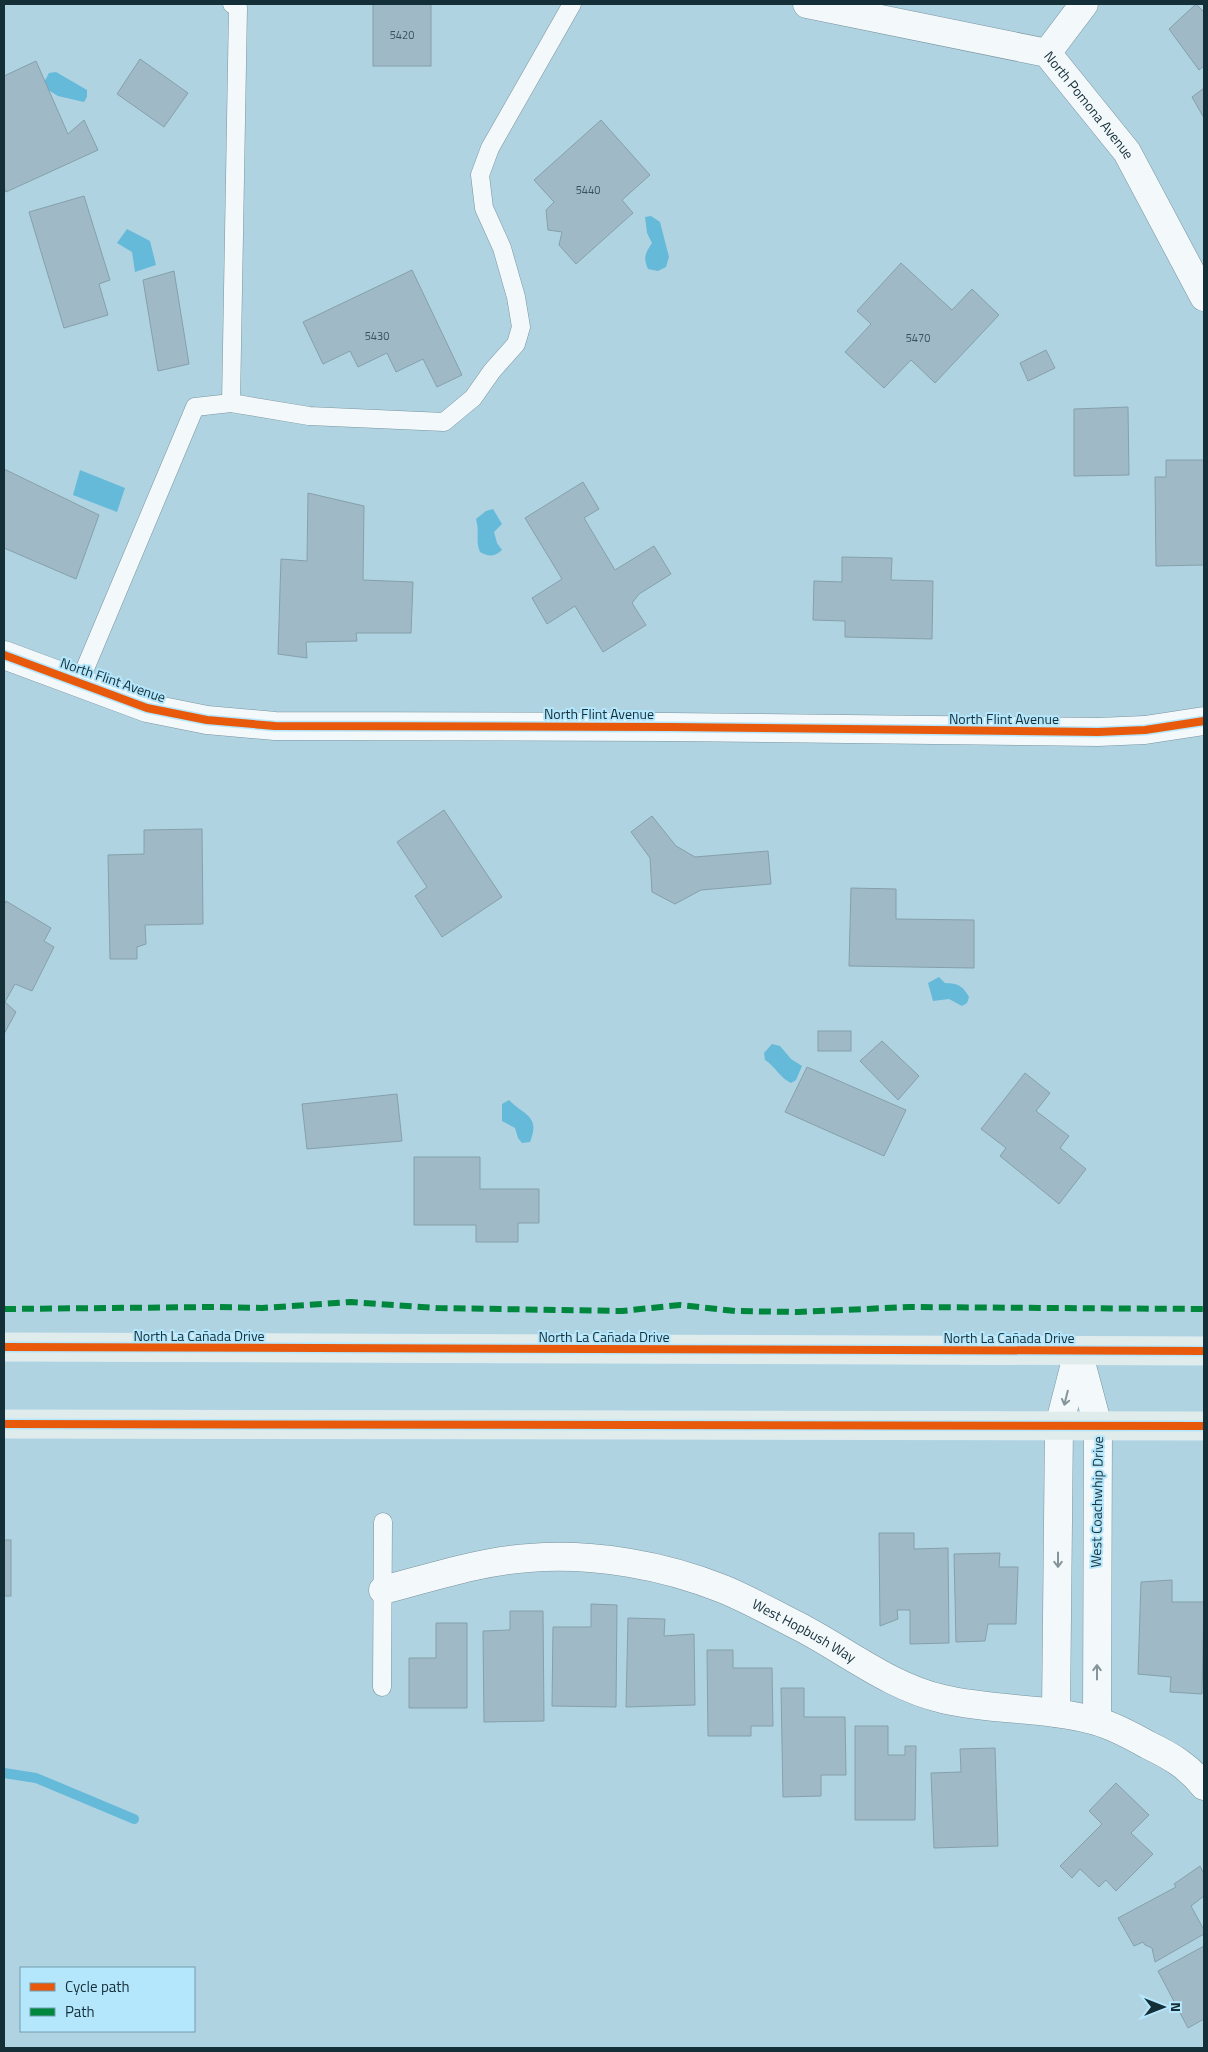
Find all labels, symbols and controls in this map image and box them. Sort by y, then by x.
house number: 5420 [390,27,414,43]
street label: North Pomona Avenue [1039,46,1140,162]
house number: 5440 [576,182,600,198]
house number: 5430 [365,328,389,344]
house number: 5470 [906,330,930,346]
street label: North Flint Avenue [58,652,169,707]
street label: North Flint Avenue [544,703,654,724]
street label: North Flint Avenue [949,708,1059,729]
street label: North La Cañada Drive [133,1325,265,1346]
street label: North La Cañada Drive [538,1326,670,1347]
street label: North La Cañada Drive [943,1327,1075,1348]
one-way arrow [1061,1389,1070,1405]
street label: West Coachwhip Drive [1085,1436,1108,1568]
one-way arrow [1053,1551,1063,1567]
street label: West Hopbush Way [749,1593,860,1668]
one-way arrow [1092,1665,1102,1681]
legend [20,1967,195,2032]
text: Cycle path [65,1975,130,1998]
north arrow [1138,1982,1188,2032]
text: Path [65,2000,95,2023]
text: N [1166,2002,1187,2012]

